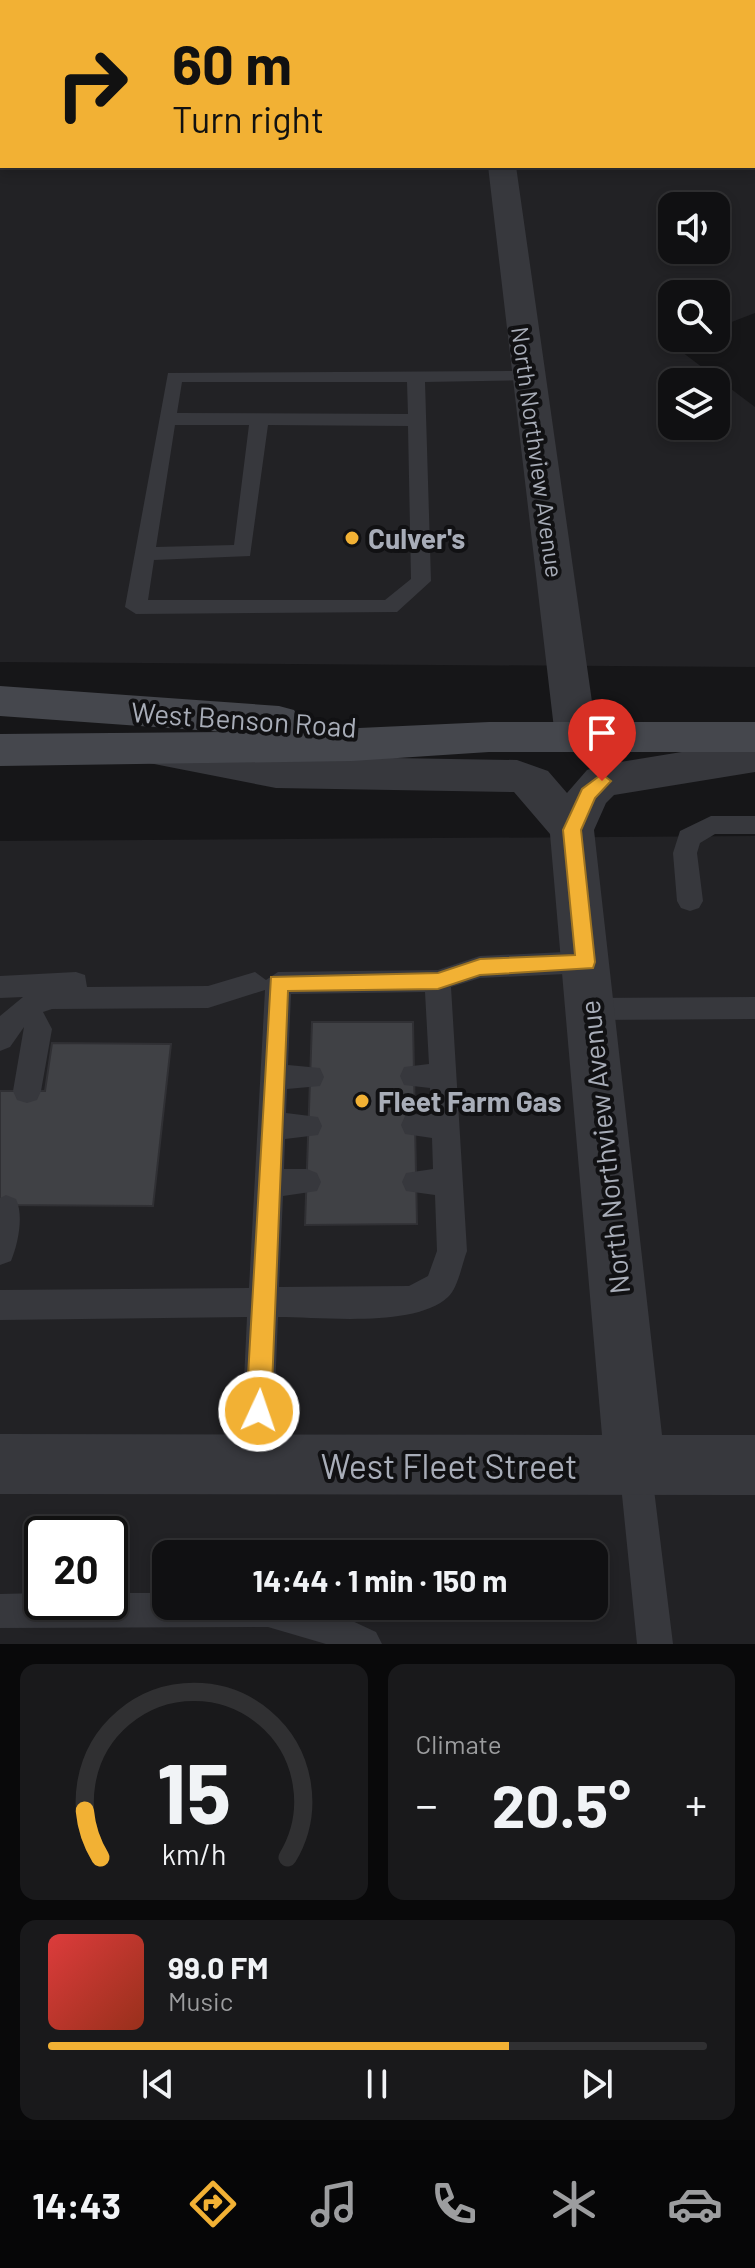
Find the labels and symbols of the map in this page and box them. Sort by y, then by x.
street label: North Northview Avenue [506,325,570,579]
place label: Culver's [368,521,465,555]
marker: Culver's [343,529,361,547]
street label: West Benson Road [130,694,358,744]
pin [568,699,636,781]
street label: North Northview Avenue [572,998,636,1296]
place label: Fleet Farm Gas [378,1084,562,1118]
marker: Fleet Farm Gas [353,1092,371,1110]
position arrow [217,1369,301,1453]
street label: West Fleet Street [321,1445,577,1486]
speed limit sign: 20 [24,1516,128,1620]

